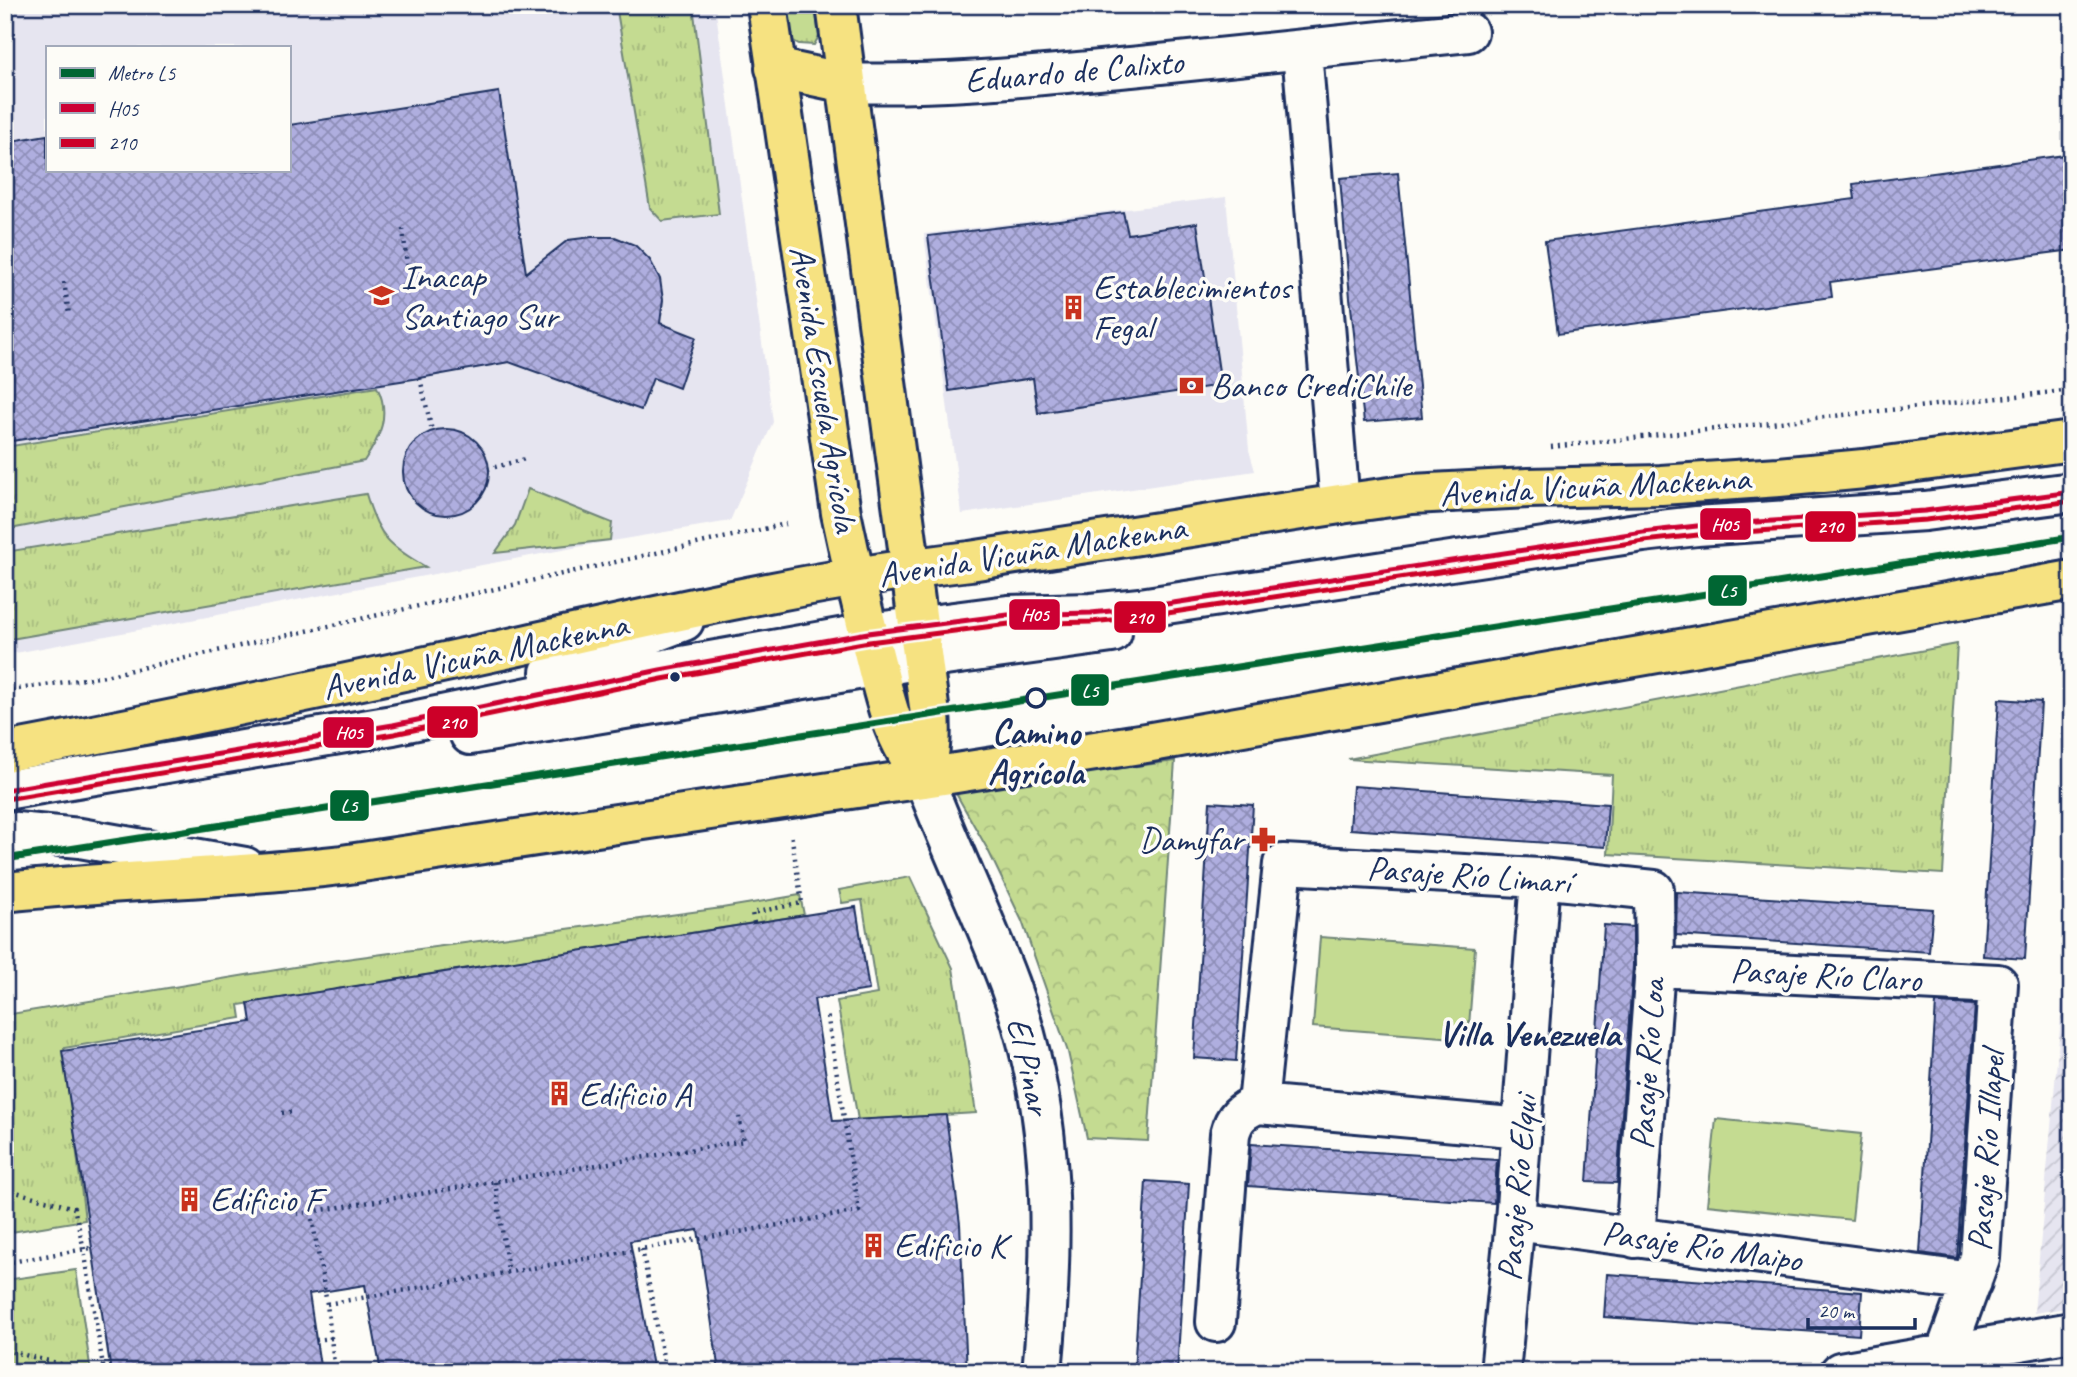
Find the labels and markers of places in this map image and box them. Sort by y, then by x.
place label: Inacap Santiago Sur [401,254,560,339]
place label: Establecimientos Fegal [1093,265,1294,350]
school or university icon: Inacap Santiago Sur [367,282,395,310]
building icon: Establecimientos Fegal [1059,293,1087,321]
place label: Banco CrediChile [1211,363,1414,408]
bank icon: Banco CrediChile [1177,371,1205,399]
unlabelled marker [668,670,682,684]
marker: Camino Agrícola [1026,688,1046,708]
place label: Camino Agrícola [988,710,1087,795]
place label: Damyfar [1139,817,1246,862]
pharmacy icon: Damyfar [1249,825,1277,853]
place label: Edificio A [579,1072,693,1117]
building icon: Edificio A [545,1080,573,1108]
place label: Edificio F [210,1177,328,1222]
building icon: Edificio F [176,1185,204,1213]
place label: Edificio K [894,1223,1013,1268]
building icon: Edificio K [860,1231,888,1259]

